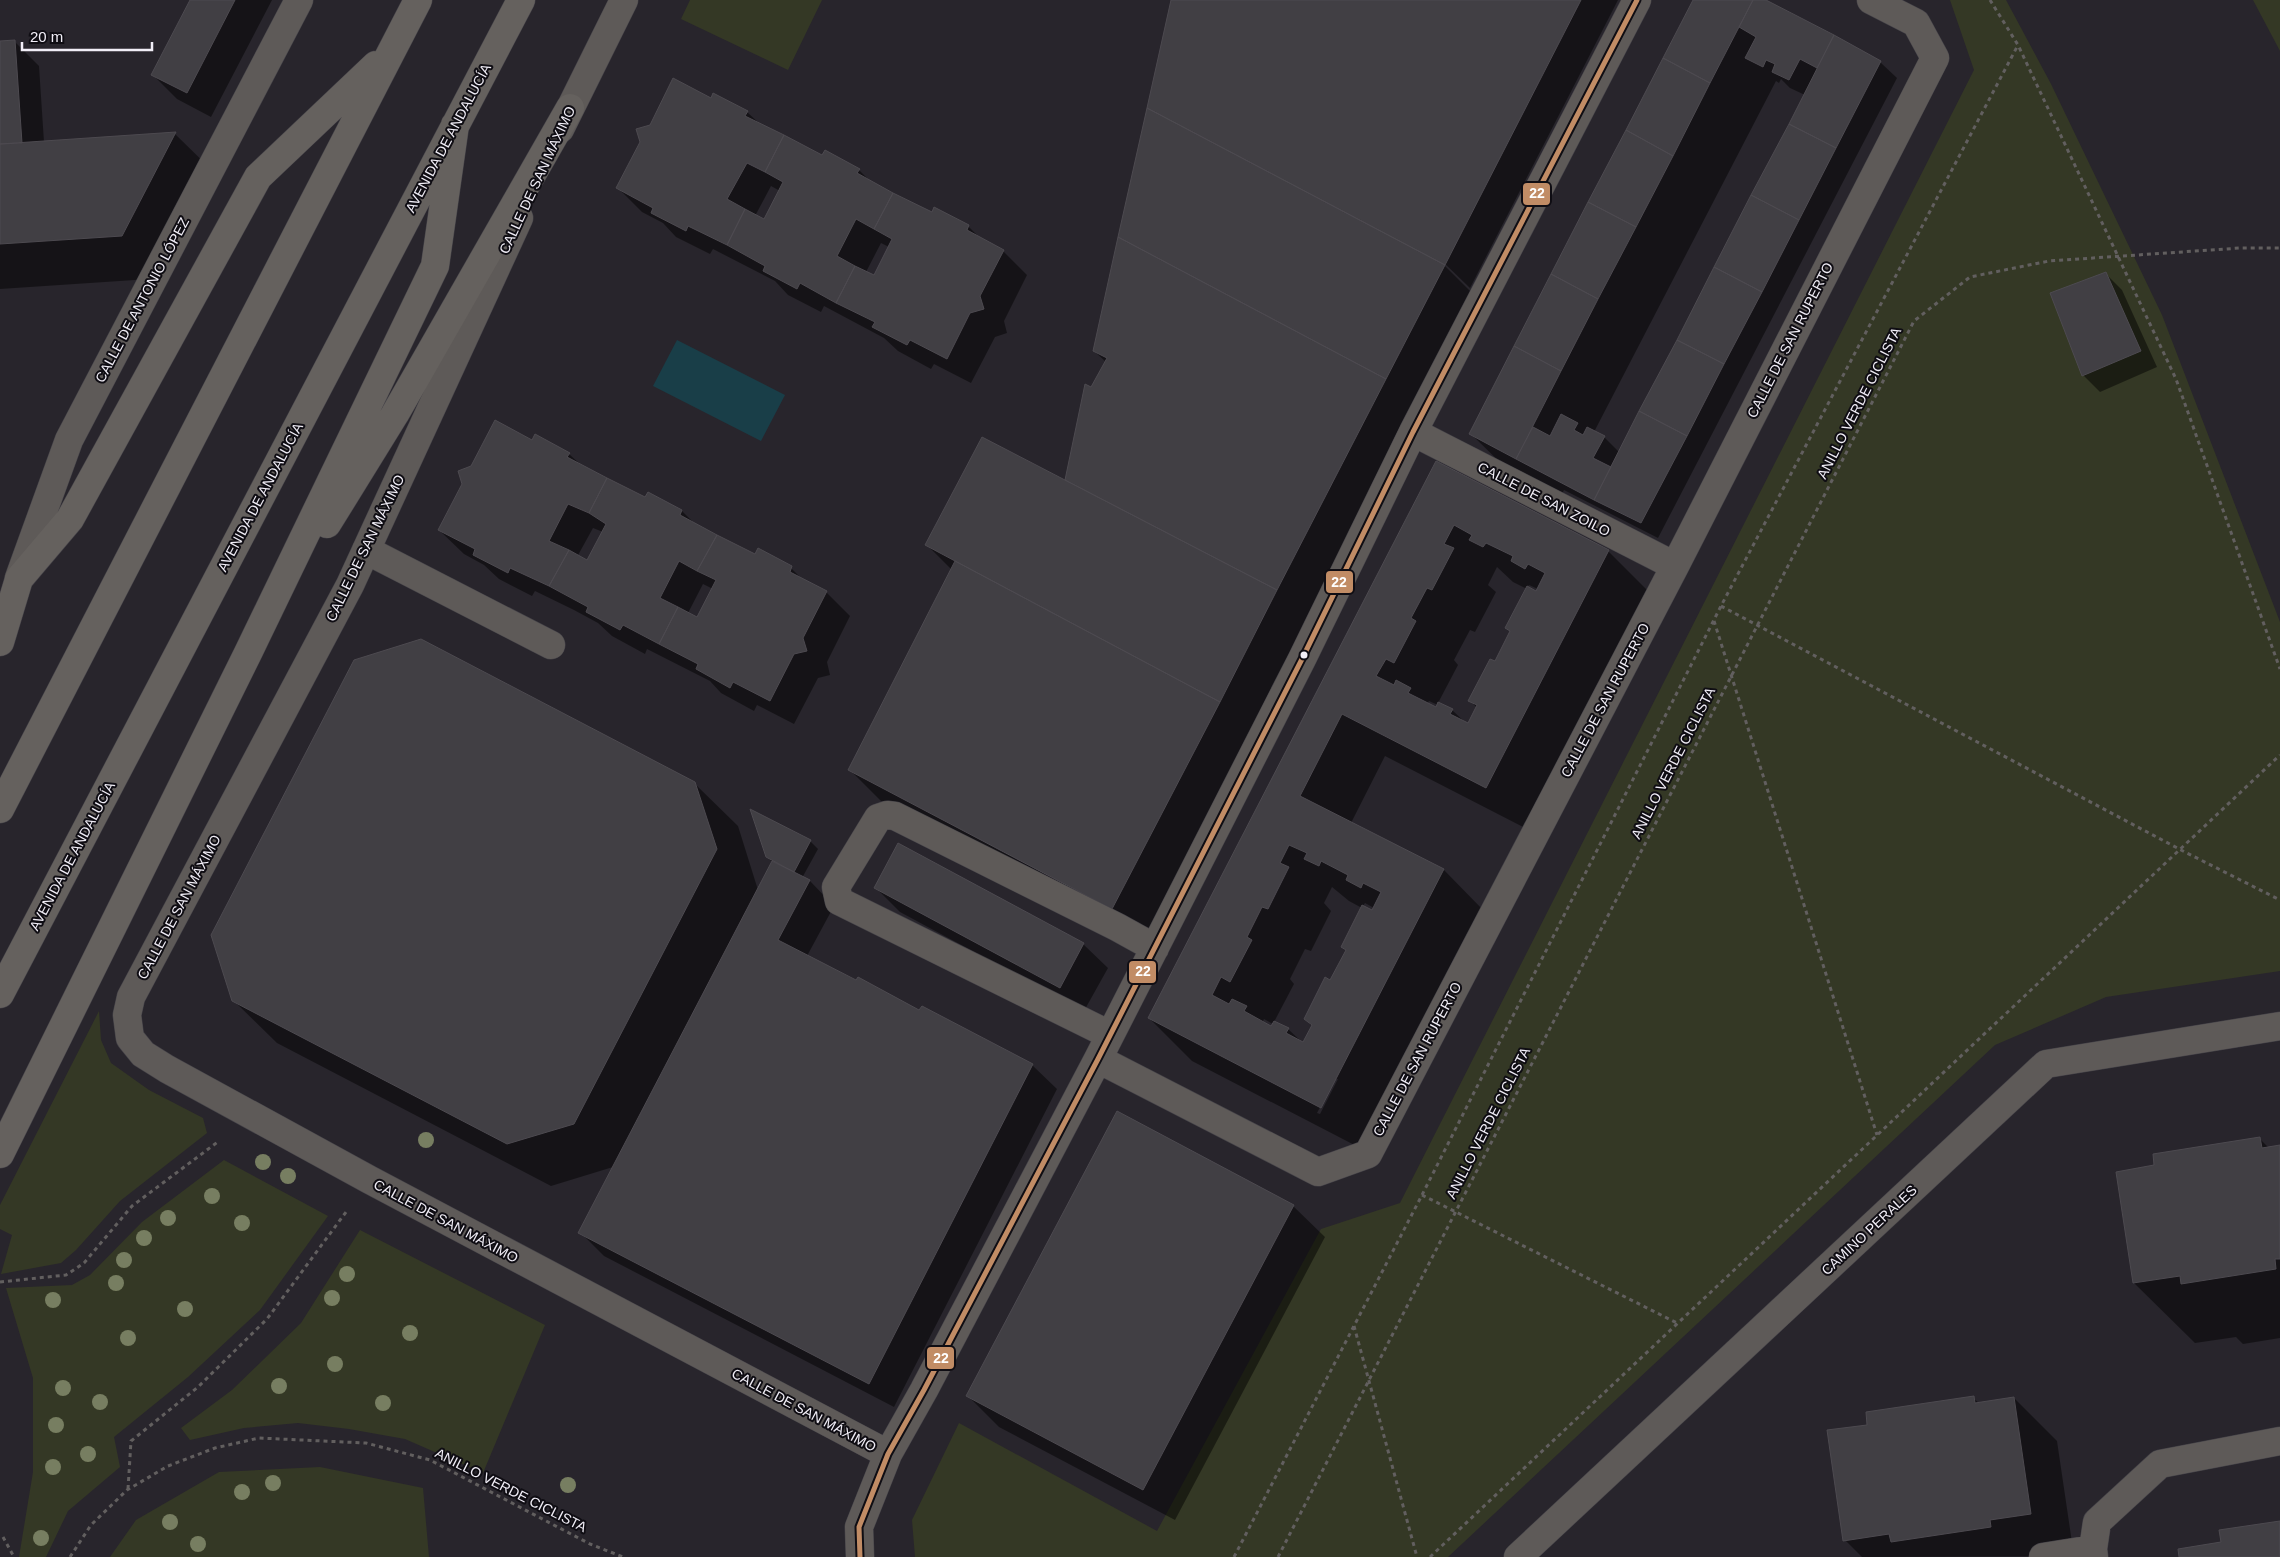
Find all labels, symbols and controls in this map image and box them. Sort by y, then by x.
scale bar [22,20,152,52]
text: 20 m [30,28,63,45]
street label: AVENIDA DE ANDALUCÍA [402,60,494,215]
street label: CALLE DE SAN MÁXIMO [496,104,578,256]
line badge: 22 [1522,182,1551,206]
text: 22 [1529,185,1545,201]
street label: CALLE DE ANTONIO LÓPEZ [92,215,192,385]
street label: CALLE DE SAN RUPERTO [1744,260,1836,420]
street label: ANILLO VERDE CICLISTA [1814,324,1905,481]
street label: AVENIDA DE ANDALUCÍA [214,419,306,574]
street label: CALLE DE SAN ZOILO [1475,459,1613,539]
street label: CALLE DE SAN MÁXIMO [323,472,408,624]
line badge: 22 [1325,570,1354,594]
text: 22 [1331,574,1347,590]
street label: CALLE DE SAN RUPERTO [1558,620,1653,780]
unlabelled marker [1299,650,1309,660]
street label: ANILLO VERDE CICLISTA [1628,684,1719,841]
street label: AVENIDA DE ANDALUCÍA [26,778,118,933]
street label: CALLE DE SAN MÁXIMO [134,832,224,982]
line badge: 22 [1128,960,1157,984]
text: 22 [1135,963,1151,979]
street label: CALLE DE SAN RUPERTO [1370,979,1465,1139]
street label: ANILLO VERDE CICLISTA [1443,1044,1534,1201]
street label: CALLE DE SAN MÁXIMO [371,1176,521,1266]
street label: CAMINO PERALES [1818,1182,1920,1278]
line badge: 22 [926,1346,955,1370]
text: 22 [933,1350,949,1366]
street label: CALLE DE SAN MÁXIMO [729,1365,879,1455]
street label: ANILLO VERDE CICLISTA [433,1445,590,1536]

